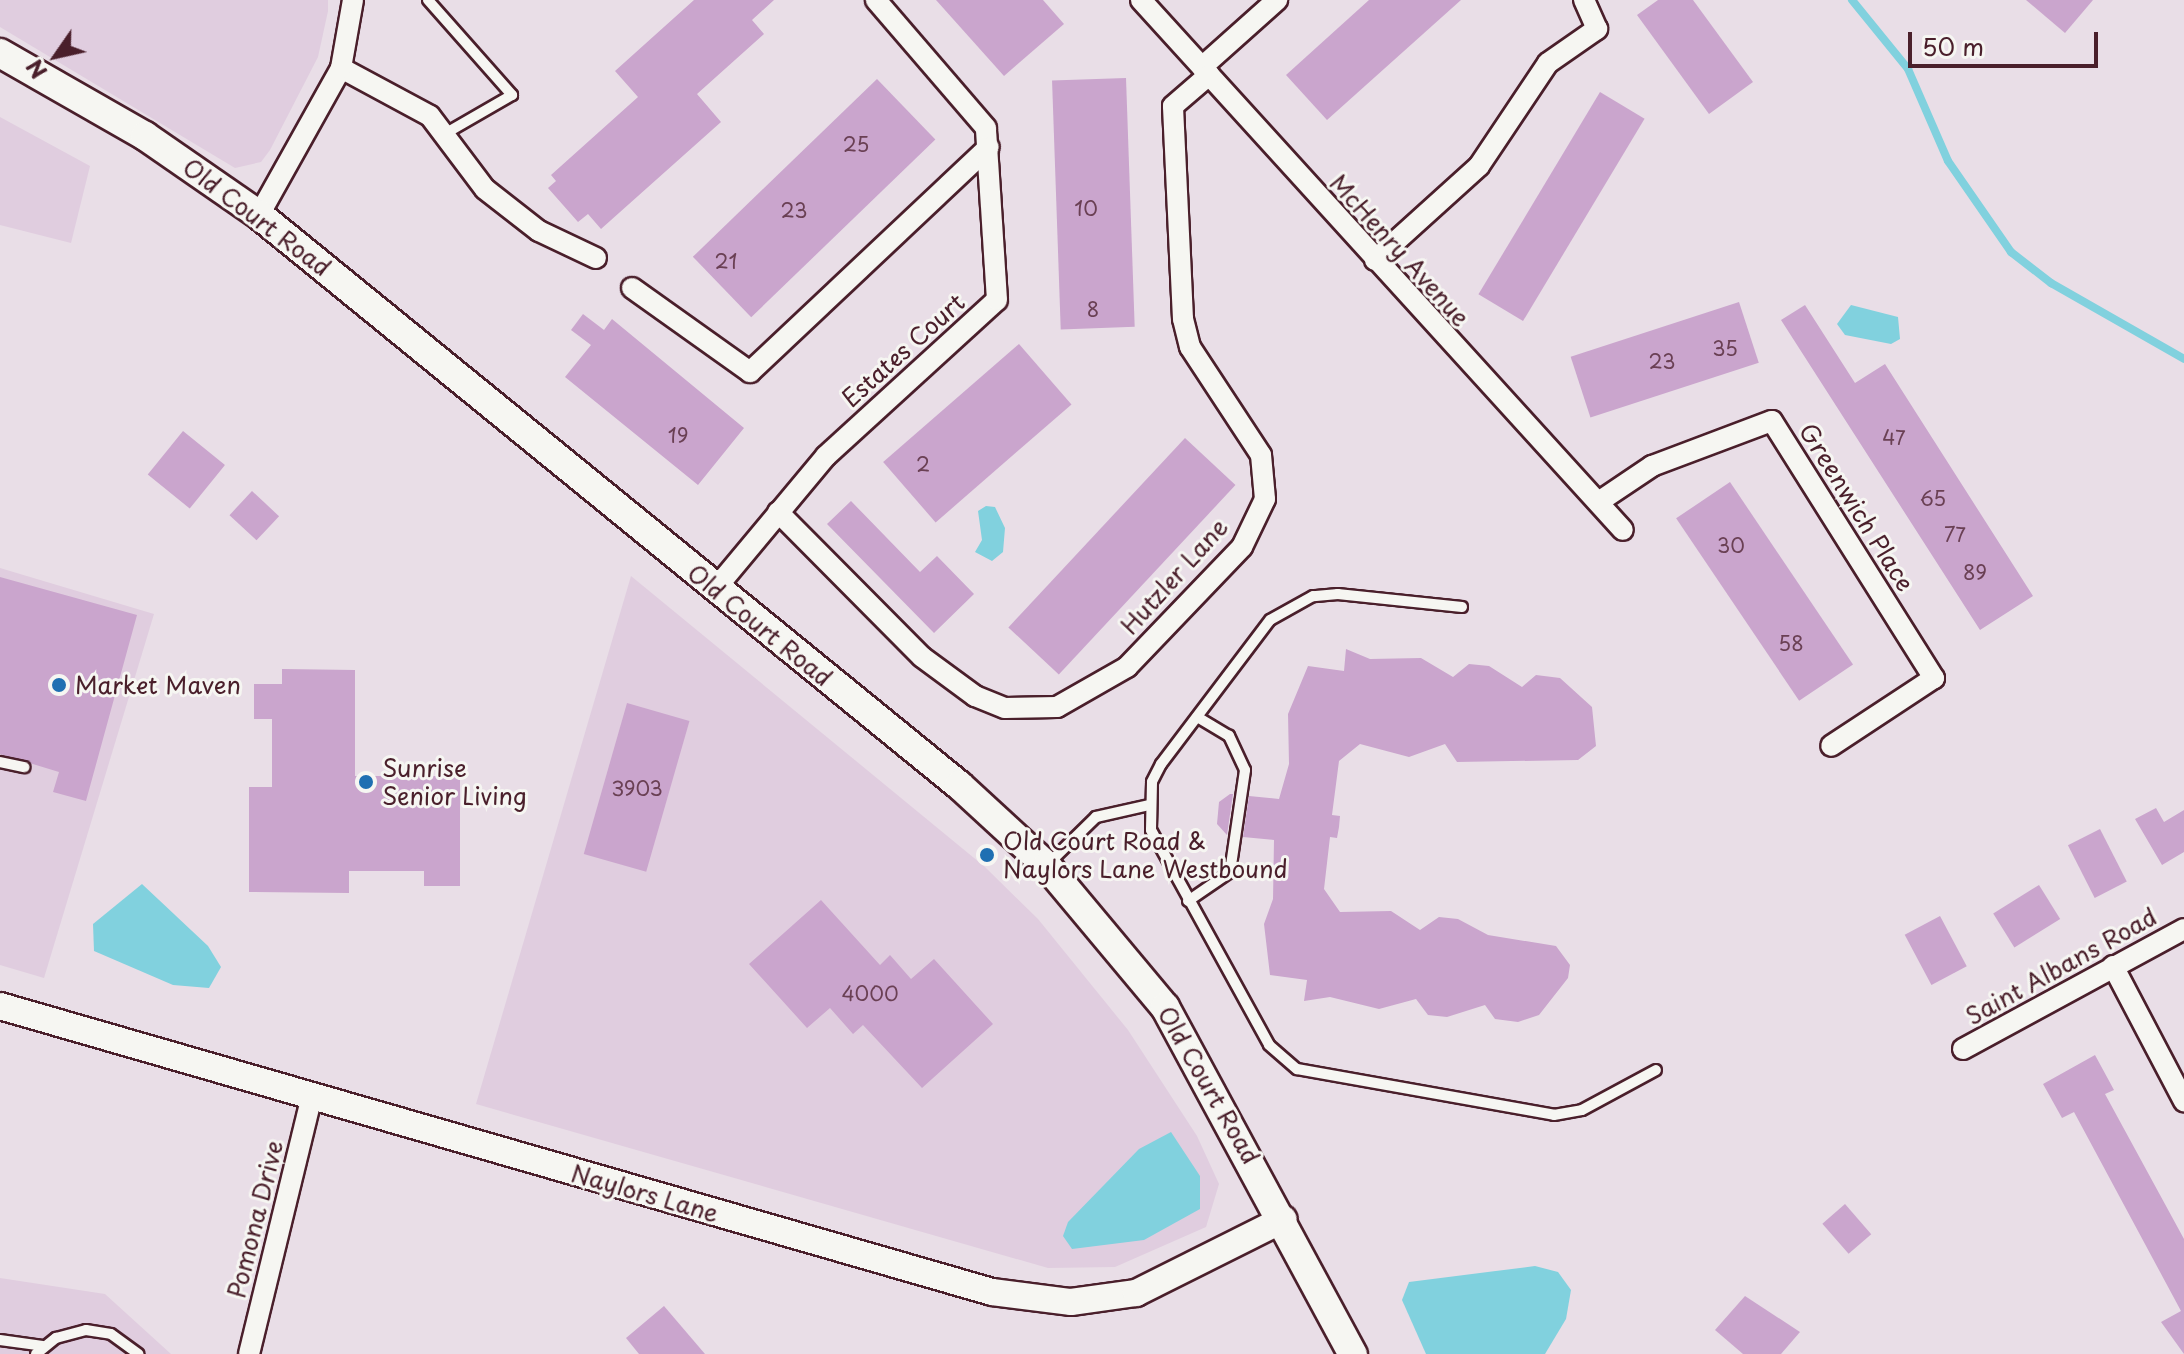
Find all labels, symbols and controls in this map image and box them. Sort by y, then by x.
north arrow [16,16,96,96]
scale bar [1912,16,2102,66]
text: 50 m [1922,28,1984,64]
text: N [17,53,54,86]
house number: 25 [843,132,869,156]
street label: Old Court Road [176,151,338,283]
street label: McHenry Avenue [1324,168,1476,332]
house number: 10 [1074,196,1098,220]
house number: 23 [780,198,808,222]
house number: 21 [714,249,738,273]
street label: Estates Court [835,287,971,413]
house number: 8 [1087,297,1099,321]
house number: 35 [1712,336,1738,360]
house number: 23 [1648,349,1676,373]
street label: Greenwich Place [1793,417,1921,597]
house number: 19 [668,423,688,447]
house number: 47 [1882,425,1906,449]
house number: 2 [916,452,930,476]
house number: 65 [1920,486,1946,510]
street label: Hutzler Lane [1114,511,1234,641]
house number: 77 [1944,522,1966,546]
house number: 30 [1717,533,1745,557]
street label: Old Court Road [681,557,839,693]
house number: 89 [1963,560,1987,584]
house number: 58 [1778,631,1804,655]
place label: Market Maven [75,671,243,699]
marker: Market Maven [50,676,68,694]
place label: Sunrise Senior Living [382,754,529,810]
marker: Sunrise Senior Living [357,773,375,791]
house number: 3903 [611,776,663,800]
place label: Old Court Road & Naylors Lane Westbound [1003,827,1288,883]
marker: Old Court Road & Naylors Lane Westbound [978,846,996,864]
street label: Saint Albans Road [1961,902,2161,1030]
house number: 4000 [841,981,899,1005]
street label: Old Court Road [1152,1000,1266,1170]
street label: Pomona Drive [222,1138,288,1300]
street label: Naylors Lane [568,1158,722,1228]

